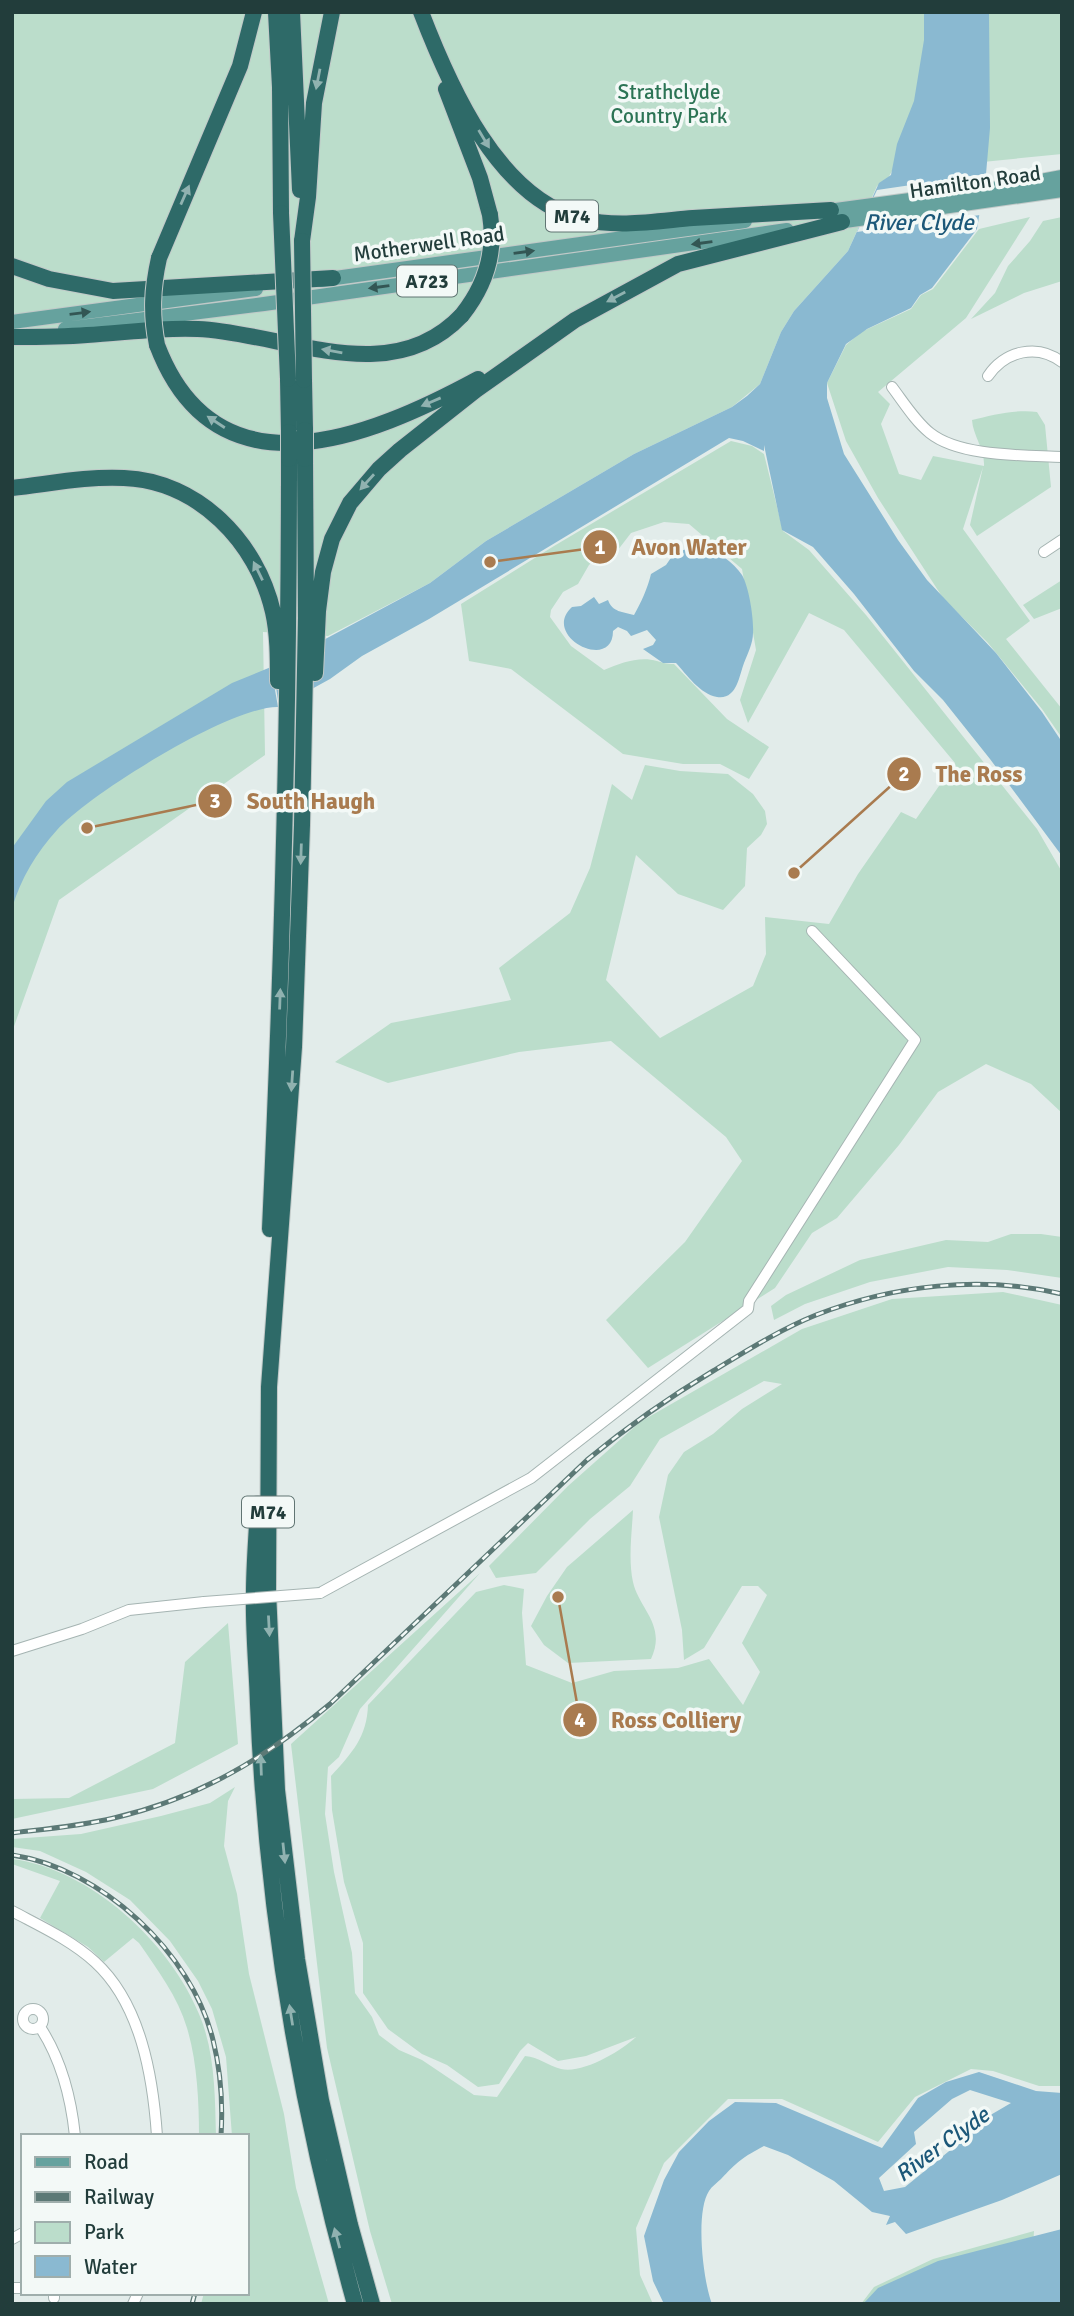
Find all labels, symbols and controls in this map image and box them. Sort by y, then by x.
one-way arrow [312,68,323,90]
park label: Strathclyde Country Park [611,79,728,129]
one-way arrow [477,129,490,149]
street label: Hamilton Road [908,160,1042,204]
one-way arrow [179,185,191,205]
road number: M74 [546,200,598,232]
water label: River Clyde [864,208,975,237]
street label: Motherwell Road [352,221,506,267]
one-way arrow [690,237,712,248]
one-way arrow [513,246,535,257]
road number: A723 [397,266,457,296]
one-way arrow [368,282,390,293]
one-way arrow [606,291,626,303]
one-way arrow [69,307,91,318]
one-way arrow [321,345,343,356]
one-way arrow [421,396,441,408]
one-way arrow [207,415,225,429]
one-way arrow [359,473,375,491]
callout: Avon Water [582,525,760,569]
text: Avon Water [631,533,748,562]
text: 1 [594,534,606,560]
one-way arrow [252,561,263,581]
callout: The Ross [886,752,1036,796]
text: The Ross [936,760,1022,789]
text: 2 [898,761,910,787]
callout: South Haugh [198,779,389,823]
text: South Haugh [247,787,375,816]
text: 3 [209,788,221,814]
one-way arrow [296,843,307,865]
one-way arrow [275,987,286,1009]
one-way arrow [286,1070,297,1092]
road number: M74 [242,1496,294,1528]
one-way arrow [264,1616,275,1638]
callout: Ross Colliery [562,1698,756,1742]
text: Ross Colliery [611,1706,742,1735]
text: 4 [574,1707,586,1733]
one-way arrow [255,1754,266,1776]
one-way arrow [279,1842,290,1864]
one-way arrow [285,2004,296,2026]
water label: River Clyde [889,2100,996,2188]
legend [21,2134,248,2295]
text: Road [84,2149,129,2175]
text: Railway [84,2184,154,2210]
text: Park [84,2219,125,2245]
one-way arrow [331,2227,342,2249]
text: Water [84,2254,137,2280]

